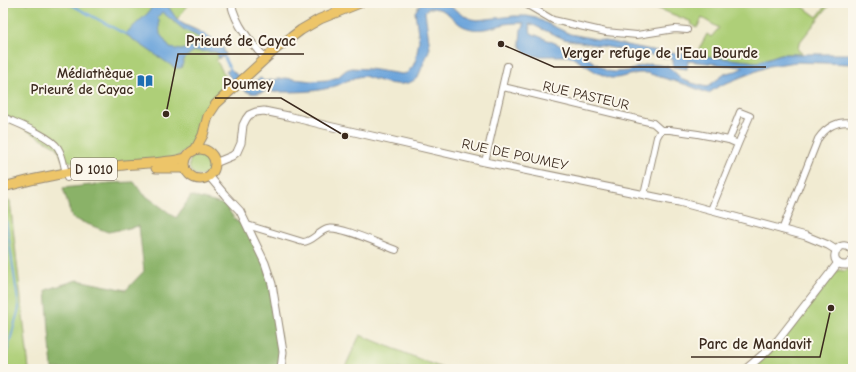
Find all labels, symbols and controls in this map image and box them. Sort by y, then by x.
callout: Prieuré de Cayac [178,27,304,54]
text: Prieuré de Cayac [186,32,296,50]
callout: Verger refuge de l'Eau Bourde [554,40,766,67]
text: Verger refuge de l'Eau Bourde [562,44,758,62]
place label: Médiathèque Prieuré de Cayac [30,65,133,98]
callout: Poumey [215,71,281,98]
library icon: Médiathèque Prieuré de Cayac [136,72,154,90]
text: Poumey [223,75,273,93]
street label: RUE PASTEUR [541,77,631,114]
street label: RUE DE POUMEY [460,135,570,174]
road number: D 1010 [71,158,117,180]
callout: Parc de Mandavit [691,330,820,357]
text: Parc de Mandavit [699,335,812,353]

